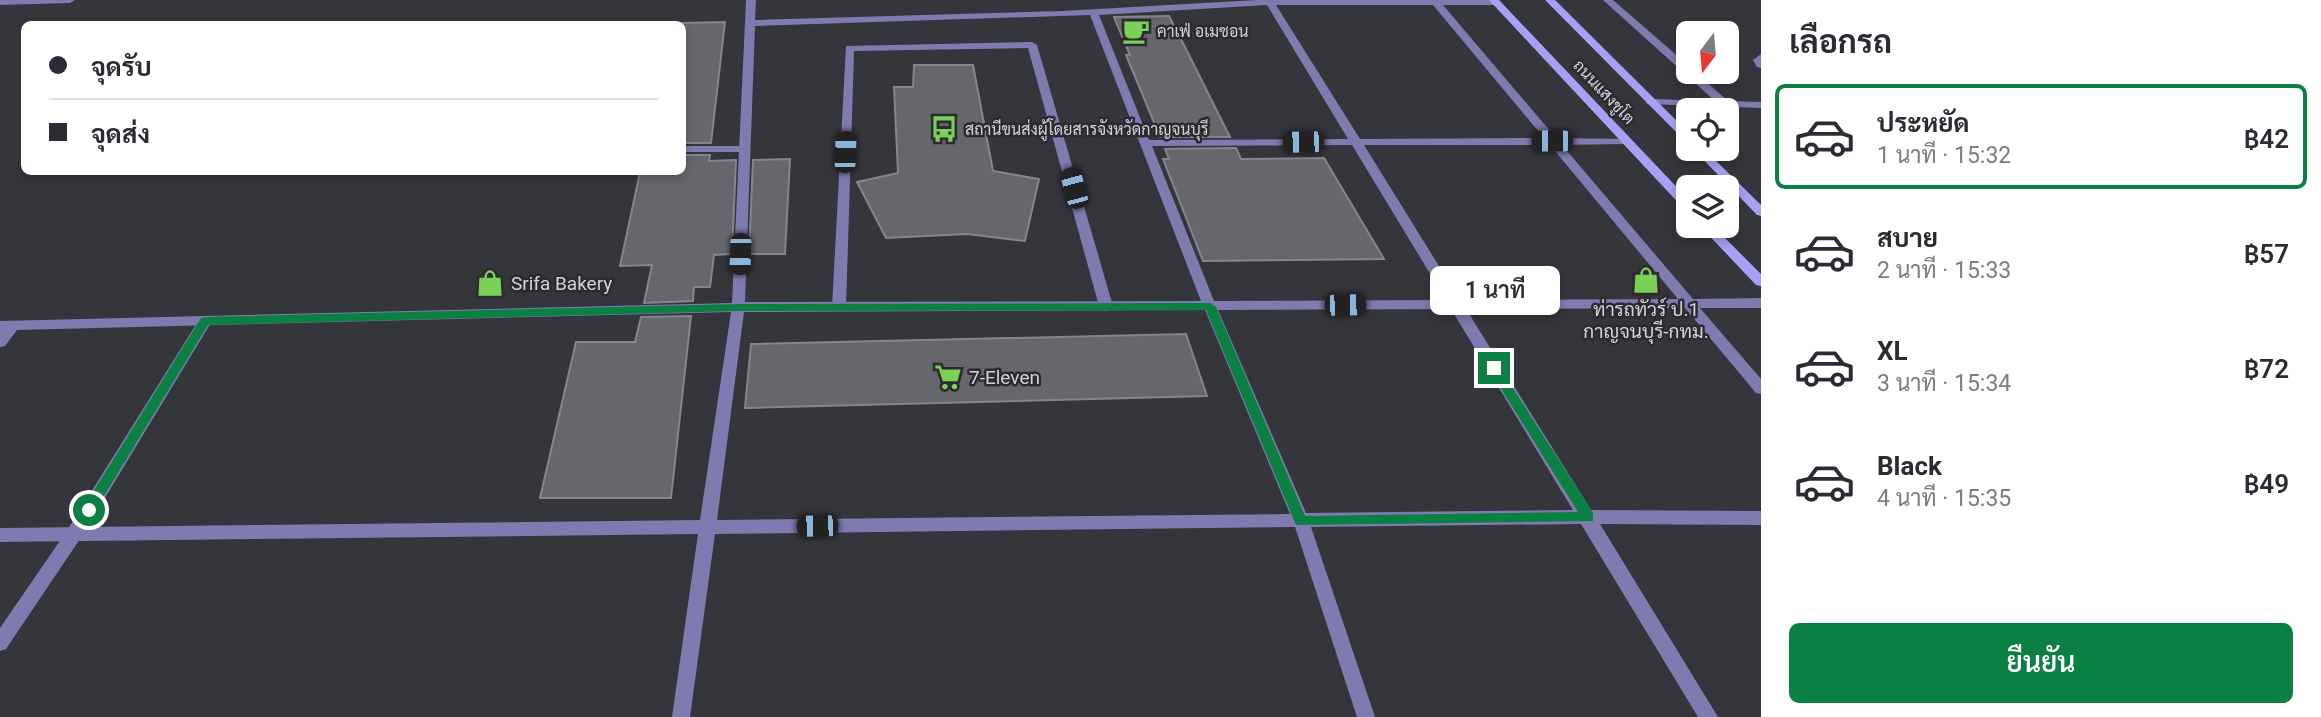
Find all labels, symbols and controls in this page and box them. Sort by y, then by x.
cafe icon: คาเฟ่ อเมซอน [1121,16,1151,46]
north arrow [1676,21,1740,84]
map controls [1676,21,1739,238]
place label: คาเฟ่ อเมซอน [1157,22,1248,41]
text: เลือกรถ [1789,23,1892,61]
text: จุดรับ [91,52,152,82]
street label: ถนนแสงชูโต [1568,55,1640,129]
button: locate [1676,98,1739,161]
icon: car [1793,105,1856,168]
text: ประหยัด [1877,108,1970,138]
bus stop icon: สถานีขนส่งผู้โดยสารจังหวัดกาญจนบุรี [929,114,959,144]
place label: สถานีขนส่งผู้โดยสารจังหวัดกาญจนบุรี [965,118,1209,141]
text: จุดส่ง [91,119,150,149]
text: ฿42 [2244,124,2289,154]
car [834,131,857,173]
car [1282,131,1325,153]
car [1532,131,1574,152]
text: 1 นาที · 15:32 [1877,142,2011,169]
car [1059,165,1090,211]
button: layers [1676,175,1739,238]
icon: car [1793,220,1856,283]
text: สบาย [1877,223,1938,253]
car [729,233,752,275]
text: ฿57 [2244,239,2289,269]
text: 2 นาที · 15:33 [1877,257,2011,284]
shop icon: ท่ารถทัวร์ ป.1 กาญจนบุรี-กทม. [1631,265,1661,295]
callout: 1 นาที [1429,266,1559,316]
shop icon: Srifa Bakery [475,268,505,298]
place label: Srifa Bakery [511,272,612,295]
text: 1 นาที [1465,277,1525,304]
car [1324,294,1367,316]
place label: ท่ารถทัวร์ ป.1 กาญจนบุรี-กทม. [1583,297,1709,344]
icon: car [1793,335,1856,398]
text: XL [1877,336,1908,366]
route end [1478,352,1510,384]
text: ฿72 [2244,354,2289,384]
supermarket icon: 7-Eleven [933,362,963,392]
place label: 7-Eleven [969,366,1040,389]
text: 3 นาที · 15:34 [1877,370,2011,397]
icon: car [1793,450,1856,513]
text: Black [1877,451,1942,481]
text: ฿49 [2244,469,2289,499]
text: 4 นาที · 15:35 [1877,485,2011,512]
route start [73,494,105,526]
car [796,515,839,537]
button: ยืนยัน [1789,623,2293,703]

